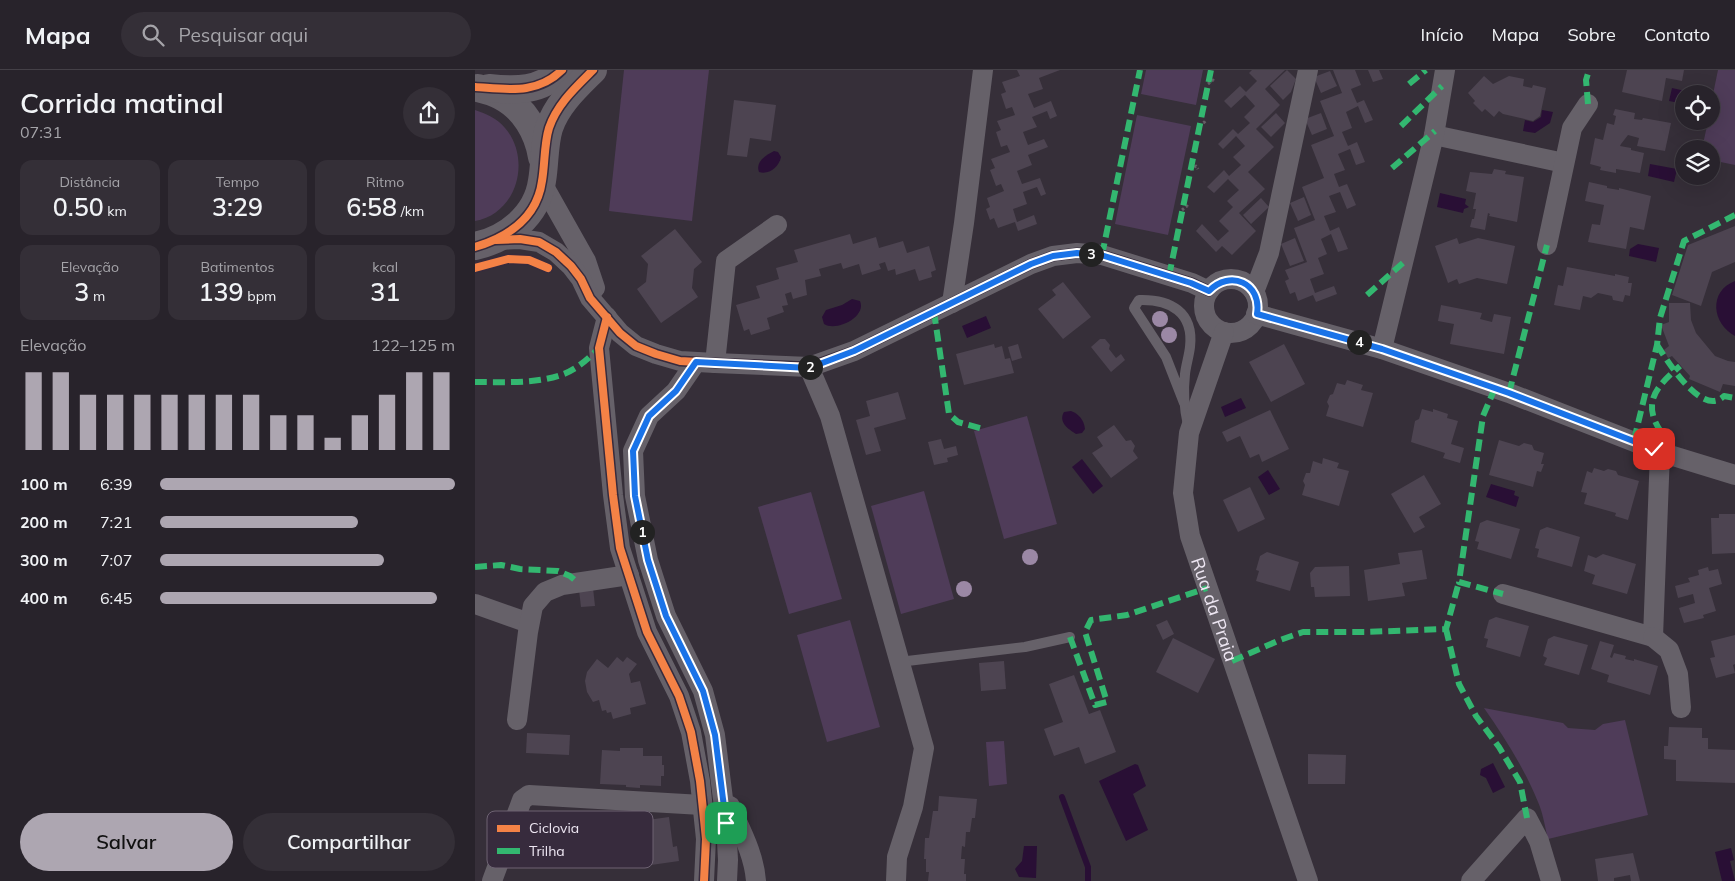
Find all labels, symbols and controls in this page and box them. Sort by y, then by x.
search box [121,12,471,57]
text: Mapa [25,20,91,50]
icon: search [139,21,167,49]
text: Pesquisar aqui [179,23,308,47]
text: Início [1421,23,1464,46]
text: Mapa [1492,23,1539,46]
text: Sobre [1567,23,1616,46]
text: Contato [1644,23,1710,46]
text: Corrida matinal [20,85,224,120]
map controls [1675,85,1720,185]
button: locate [1675,85,1720,130]
button: share [403,87,455,139]
text: 07:31 [20,122,62,142]
button: layers [1675,140,1720,185]
text: Distância [59,173,120,191]
text: Tempo [216,173,259,191]
text: Ritmo [366,173,404,191]
text: 0.50 [53,191,104,222]
text: 3:29 [212,191,263,222]
text: 6:58 [346,191,397,222]
text: km [104,202,127,220]
text: /km [397,202,424,220]
pin: 3 [1079,242,1103,266]
text: 3 [1087,245,1096,263]
text: Elevação [61,258,119,276]
text: Batimentos [200,258,275,276]
text: kcal [372,258,398,276]
text: 3 [74,276,89,307]
text: 139 [199,276,244,307]
text: 31 [370,276,400,307]
text: m [89,287,105,305]
text: bpm [244,287,276,305]
pin: 4 [1347,330,1371,354]
text: 4 [1355,333,1364,351]
text: Elevação [20,335,86,355]
text: 122–125 m [371,335,455,355]
pin: 2 [797,354,823,380]
text: 2 [806,358,815,376]
pin [1633,428,1675,470]
icon: check [1640,435,1668,463]
text: 100 m [20,474,68,494]
text: 6:39 [100,474,132,494]
text: 200 m [20,512,68,532]
text: 7:21 [100,512,132,532]
pin: 1 [629,520,655,544]
text: 1 [638,523,647,541]
text: 300 m [20,550,68,570]
text: 7:07 [100,550,132,570]
street label: Rua da Praia [1187,554,1243,664]
text: 400 m [20,588,68,608]
text: 6:45 [100,588,132,608]
pin [705,802,747,844]
icon: arrive [712,809,740,837]
legend [487,811,653,868]
button: Salvar [20,813,233,871]
button: Compartilhar [243,813,455,871]
text: Ciclovia [529,819,579,837]
text: Trilha [529,842,565,860]

